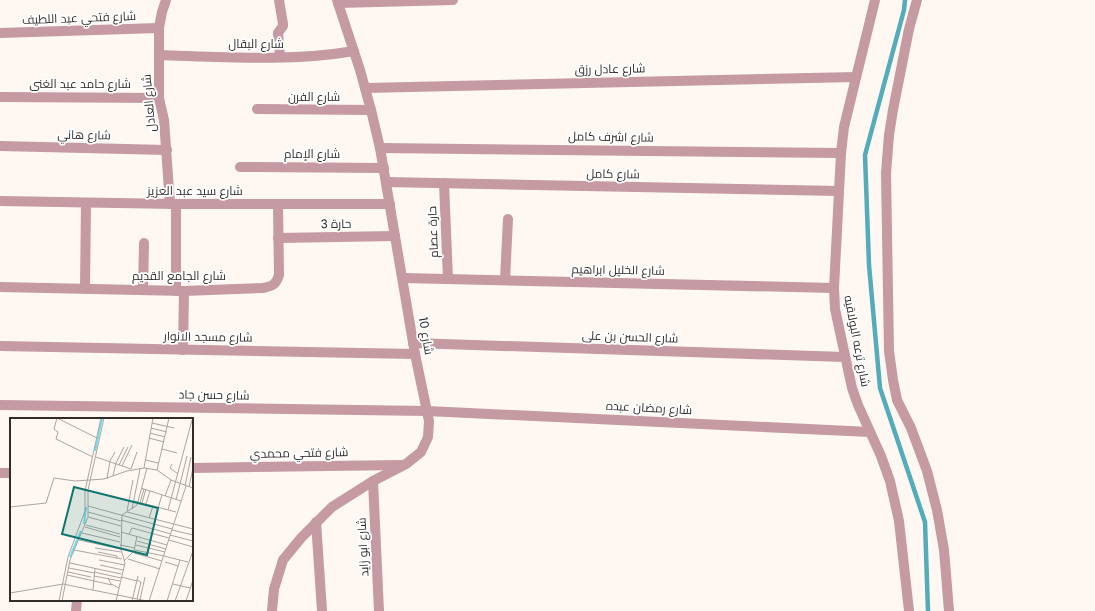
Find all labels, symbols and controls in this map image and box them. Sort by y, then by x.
street label: شارع فتحي عبد اللطيف [22,7,136,30]
street label: شارع البقال [228,35,284,52]
street label: شارع عادل رزق [574,59,646,78]
street label: شارع العادل [138,73,159,133]
street label: شارع حامد عبد الغنى [29,75,131,92]
street label: شارع الفرن [288,88,340,105]
street label: شارع هاني [57,126,111,145]
street label: شارع اشرف كامل [568,127,654,146]
street label: شارع الإمام [284,145,340,162]
street label: شارع كامل [586,165,640,182]
street label: شارع سيد عبد العزيز [146,182,243,199]
street label: حارة عصام [423,206,442,258]
street label: حارة 3 [321,215,351,232]
street label: شارع الخليل ابراهيم [571,260,665,279]
street label: شارع الجامع القديم [132,267,226,284]
street label: شارع ترعه البولاقيه [840,294,875,388]
street label: شارع 10 [415,316,438,356]
street label: شارع الحسن بن على [582,326,679,347]
street label: شارع مسجد الانوار [162,327,253,346]
street label: شارع حسن جاد [178,385,250,404]
street label: شارع رمضان عبده [605,397,693,418]
inset map [10,418,193,601]
street label: شارع فتحي محمدي [250,443,348,464]
street label: شارع ابو زايد [352,517,373,577]

